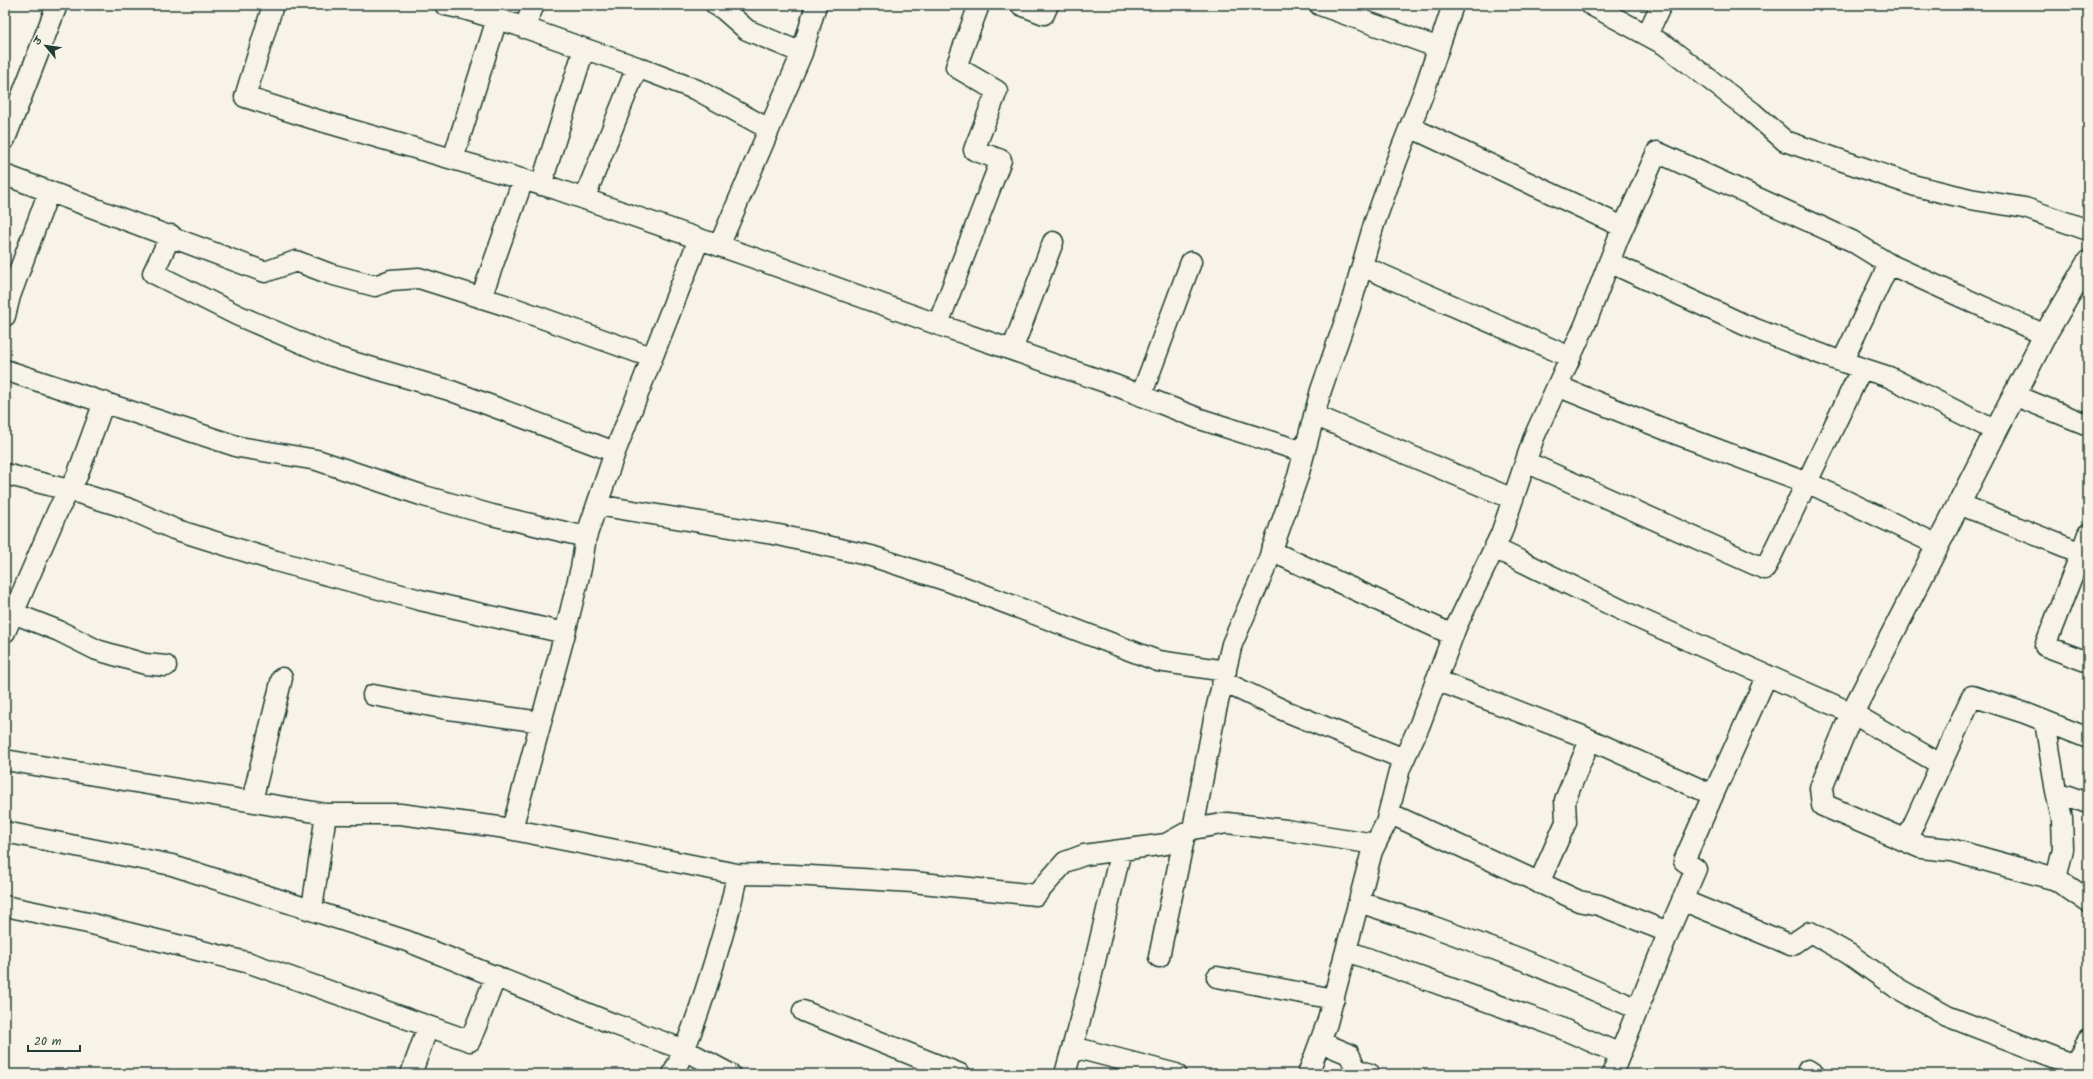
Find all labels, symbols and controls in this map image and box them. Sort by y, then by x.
north arrow [26,26,66,66]
text: उ [29,32,49,49]
scale bar [28,1027,80,1053]
text: 20 m [34,1032,62,1051]

